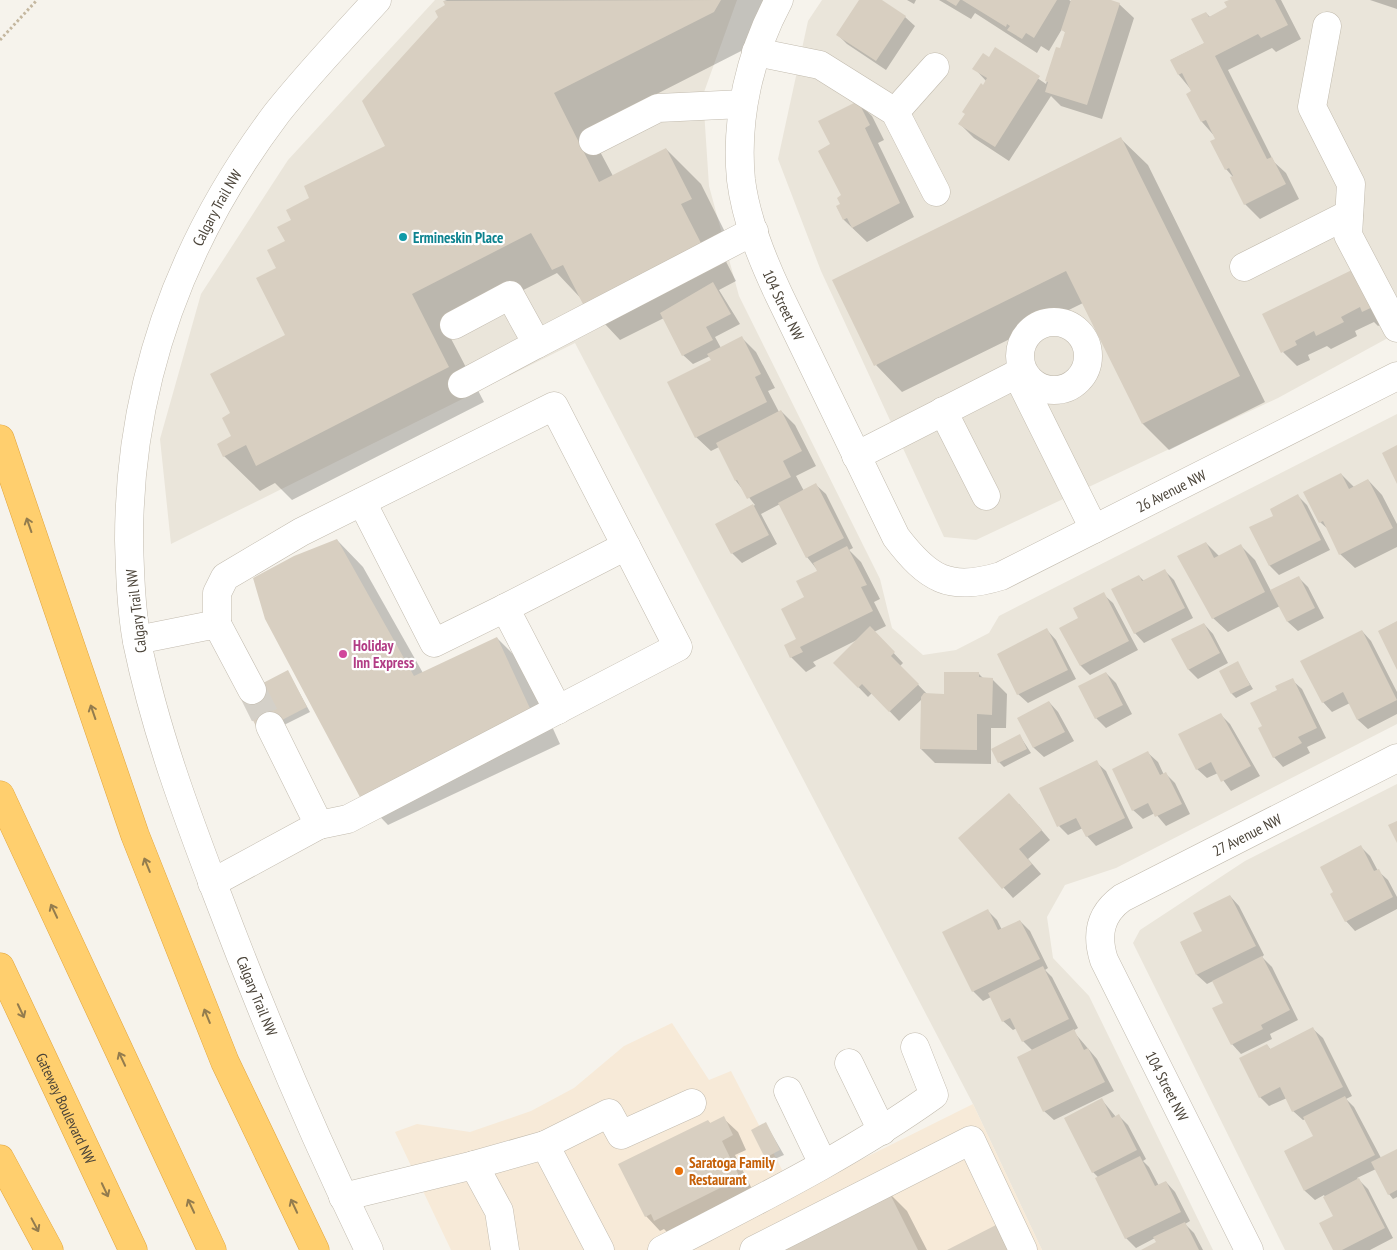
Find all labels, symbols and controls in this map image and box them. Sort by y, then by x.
street label: Calgary Trail NW [188,166,245,249]
place label: Ermineskin Place [413,228,503,247]
marker: Ermineskin Place [397,231,409,243]
street label: 104 Street NW [759,267,809,343]
street label: 26 Avenue NW [1133,465,1209,516]
one-way arrow [24,517,34,533]
street label: Calgary Trail NW [121,568,151,654]
place label: Holiday Inn Express [353,636,414,672]
marker: Holiday Inn Express [337,648,349,660]
one-way arrow [88,705,97,720]
street label: 27 Avenue NW [1209,809,1284,860]
one-way arrow [142,858,152,873]
one-way arrow [49,904,58,919]
street label: Calgary Trail NW [232,953,282,1039]
one-way arrow [16,1003,26,1018]
one-way arrow [202,1009,212,1024]
street label: 104 Street NW [1141,1048,1193,1124]
street label: Gateway Boulevard NW [32,1050,101,1167]
one-way arrow [117,1051,127,1066]
place label: Saratoga Family Restaurant [689,1153,776,1189]
marker: Saratoga Family Restaurant [673,1165,685,1177]
one-way arrow [100,1182,110,1197]
one-way arrow [186,1199,195,1214]
one-way arrow [289,1199,298,1214]
one-way arrow [30,1217,40,1232]

